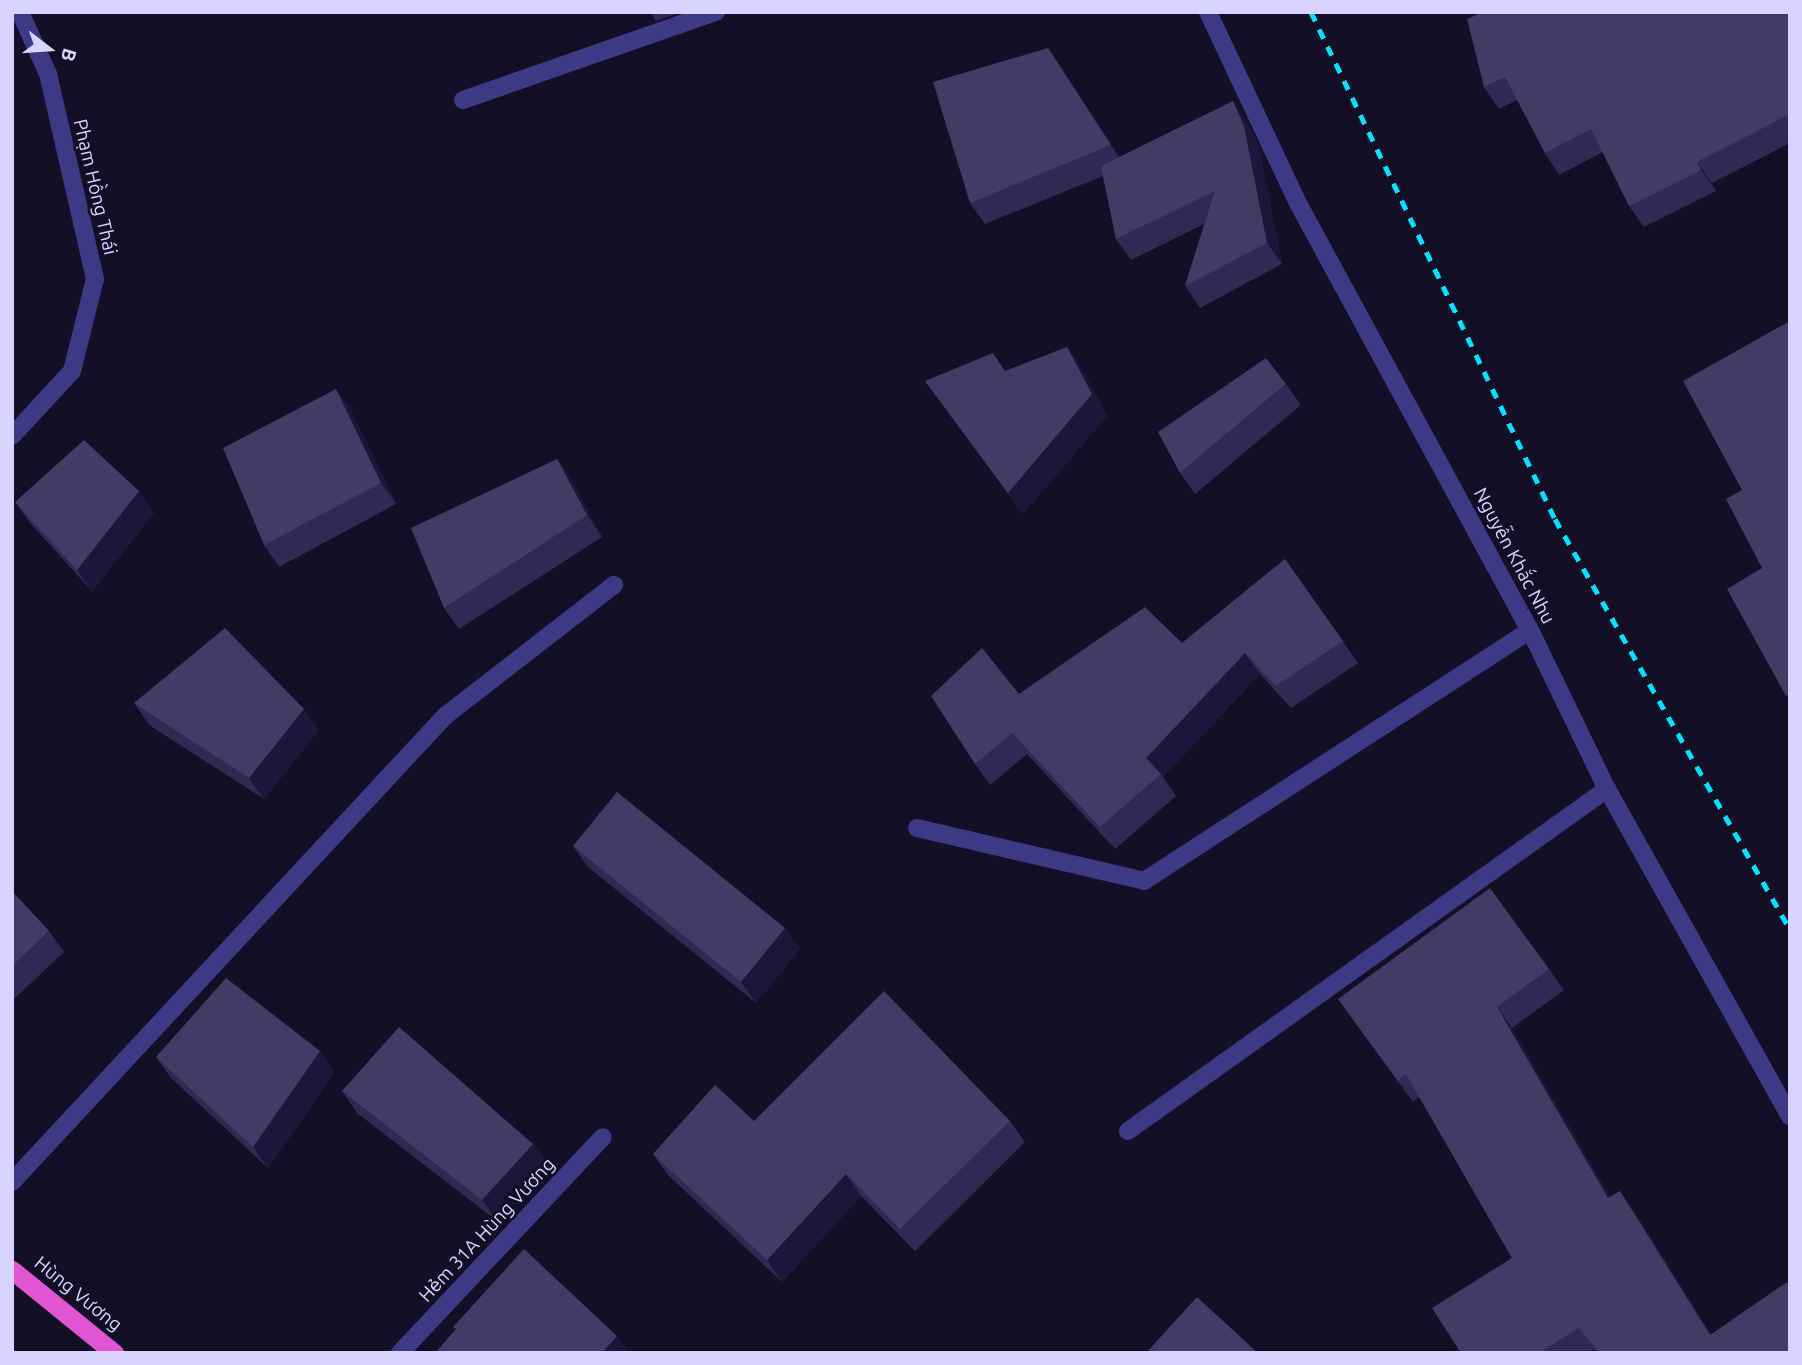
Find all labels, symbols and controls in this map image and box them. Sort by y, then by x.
north arrow [14,14,84,84]
text: B [57,46,81,64]
street label: Phạm Hồng Thái [68,117,122,257]
street label: Nguyễn Khắc Nhu [1469,484,1559,628]
street label: Hẻm 31A Hùng Vương [414,1153,560,1307]
street label: Hùng Vương [30,1252,126,1336]

